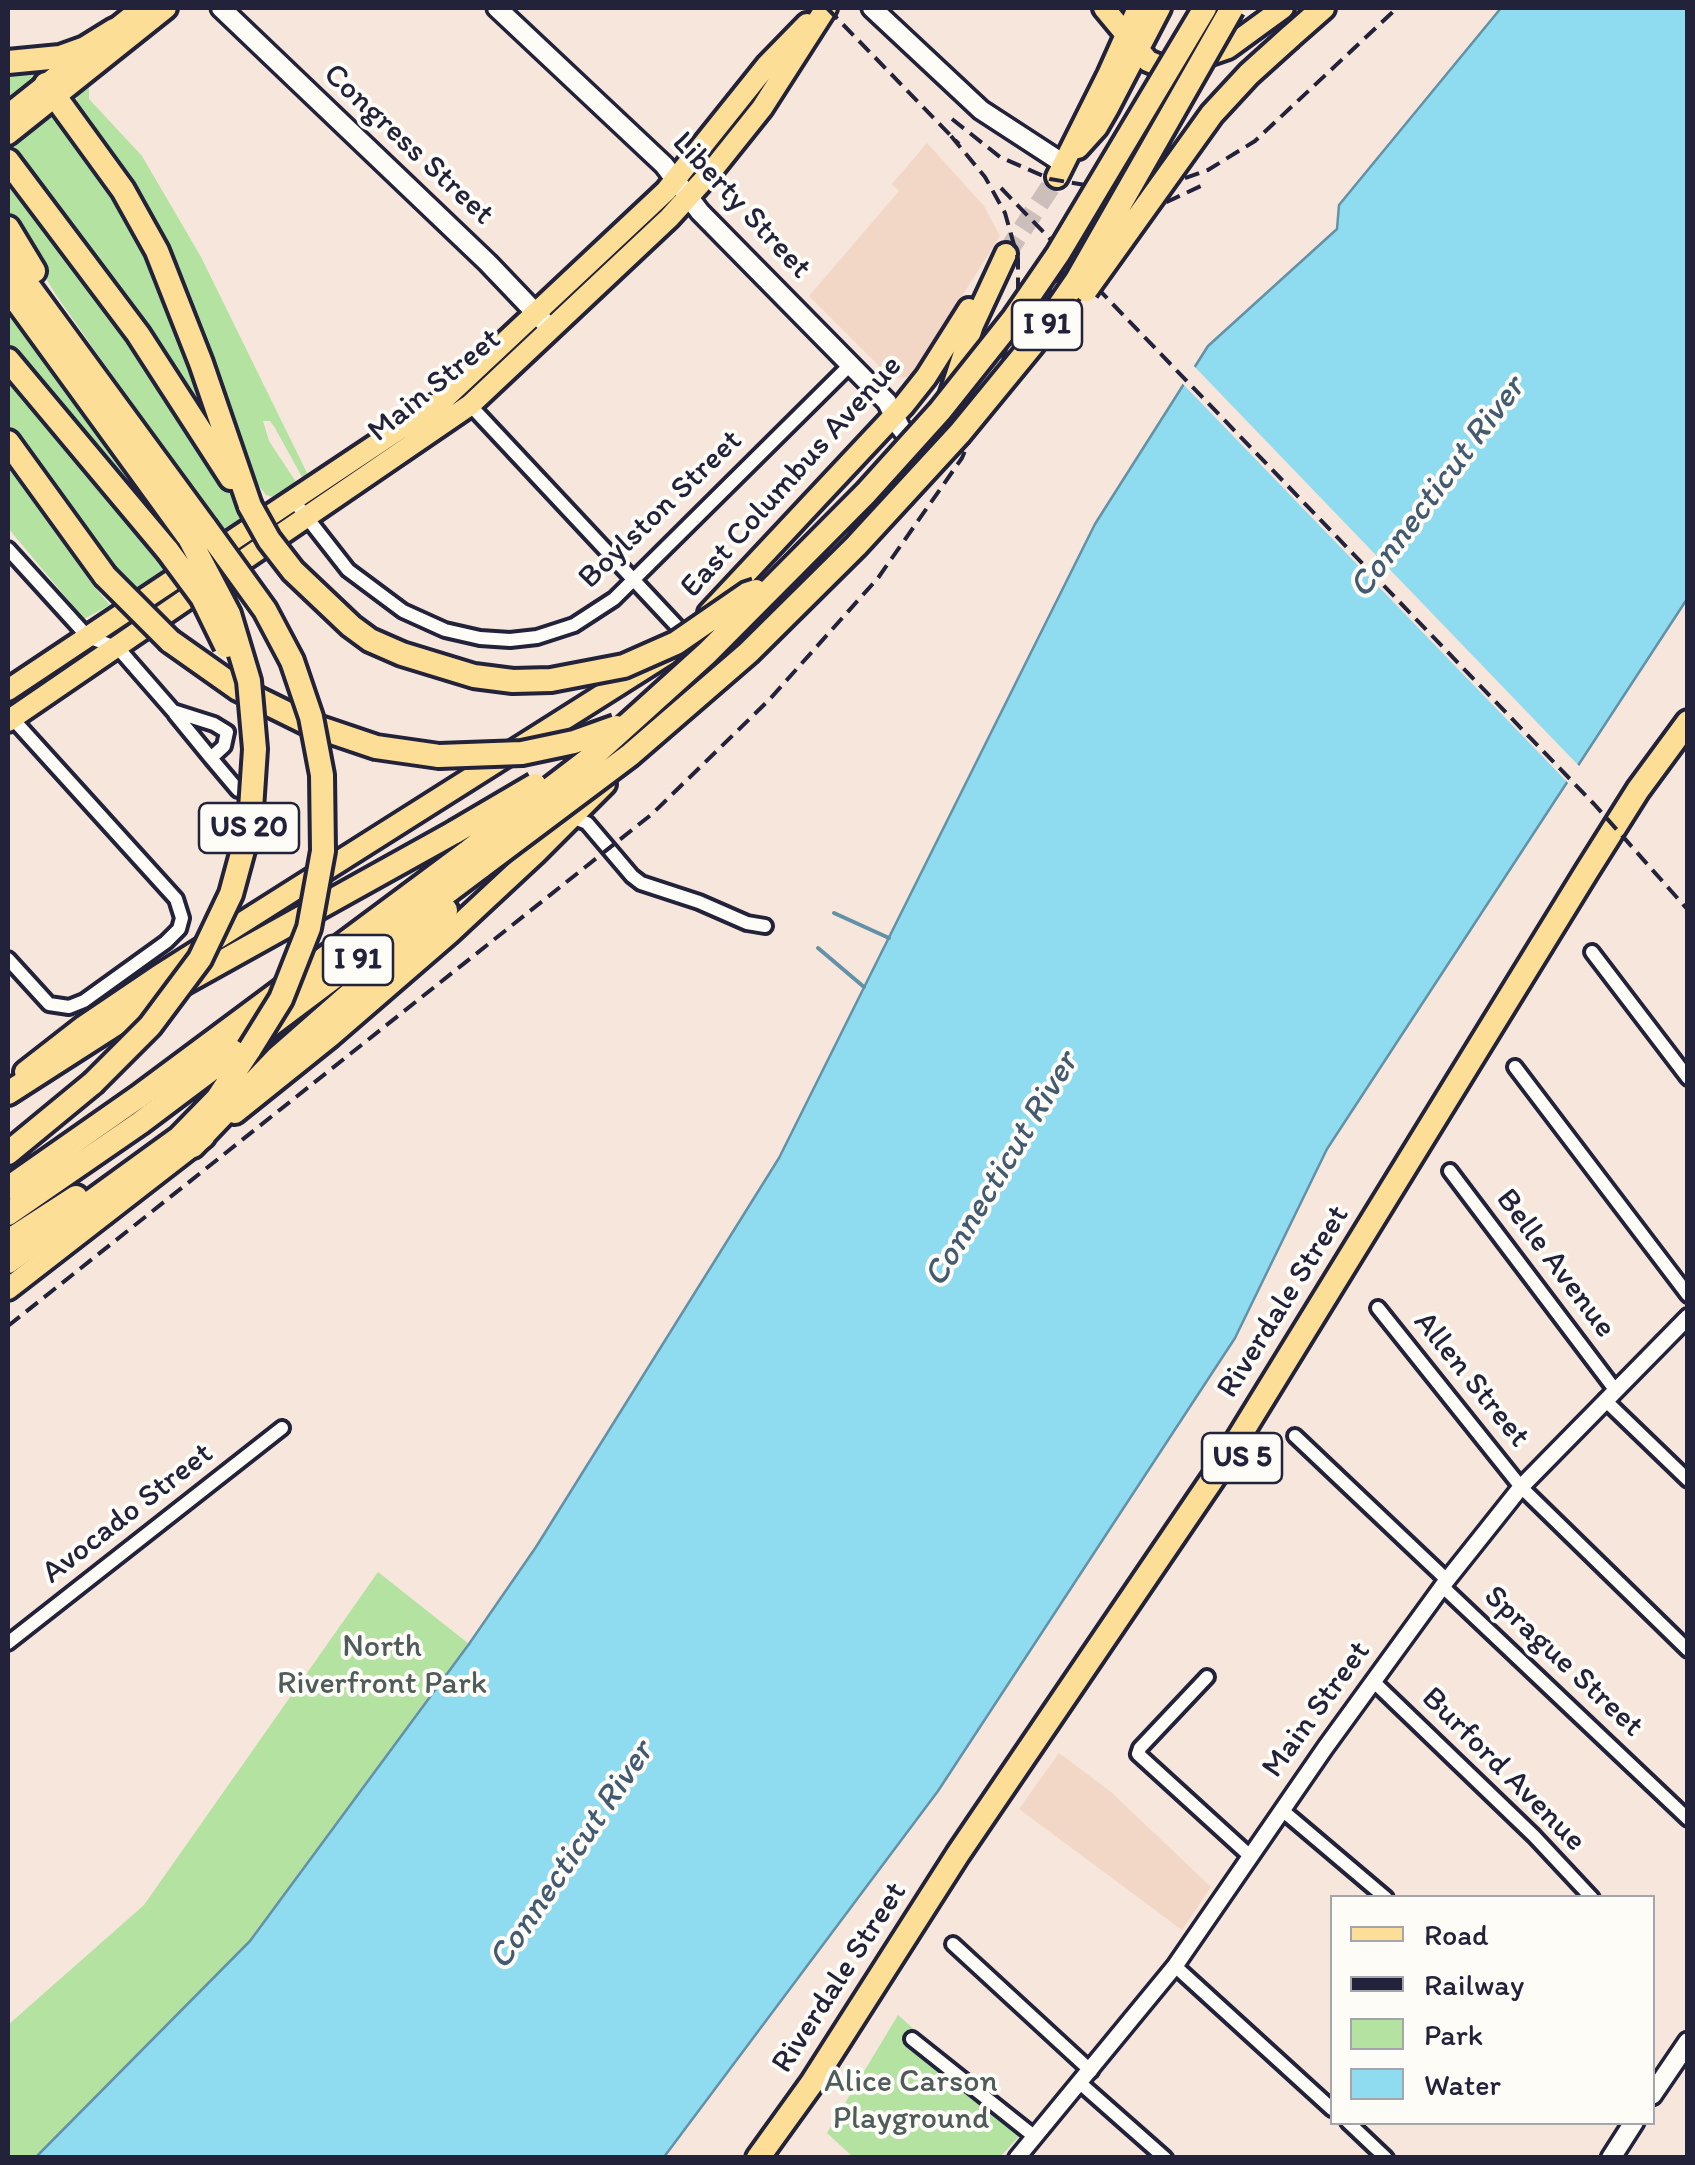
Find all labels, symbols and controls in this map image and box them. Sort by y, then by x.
street label: Congress Street [315,56,501,234]
street label: Liberty Street [663,124,819,288]
road number: I 91 [1012,300,1082,350]
street label: Main Street [361,321,509,451]
street label: East Columbus Avenue [673,348,911,606]
water label: Connecticut River [1341,369,1535,607]
street label: Boylston Street [571,422,751,598]
road number: US 20 [199,803,299,853]
road number: I 91 [323,935,393,985]
water label: Connecticut River [915,1045,1089,1295]
street label: Belle Avenue [1487,1182,1623,1346]
street label: Riverdale Street [1210,1199,1358,1405]
street label: Allen Street [1405,1304,1537,1456]
road number: US 5 [1202,1433,1282,1483]
street label: Avocado Street [35,1435,221,1593]
street label: Sprague Street [1475,1578,1651,1746]
park label: North Riverfront Park [277,1629,487,1704]
street label: Main Street [1254,1634,1380,1786]
street label: Burford Avenue [1413,1680,1593,1860]
water label: Connecticut River [480,1734,664,1978]
street label: Riverdale Street [764,1875,916,2081]
legend [1330,1895,1655,2125]
text: Road [1424,1916,1489,1953]
text: Railway [1424,1966,1524,2003]
text: Park [1424,2016,1483,2053]
park label: Alice Carson Playground [824,2064,998,2139]
text: Water [1424,2066,1501,2103]

